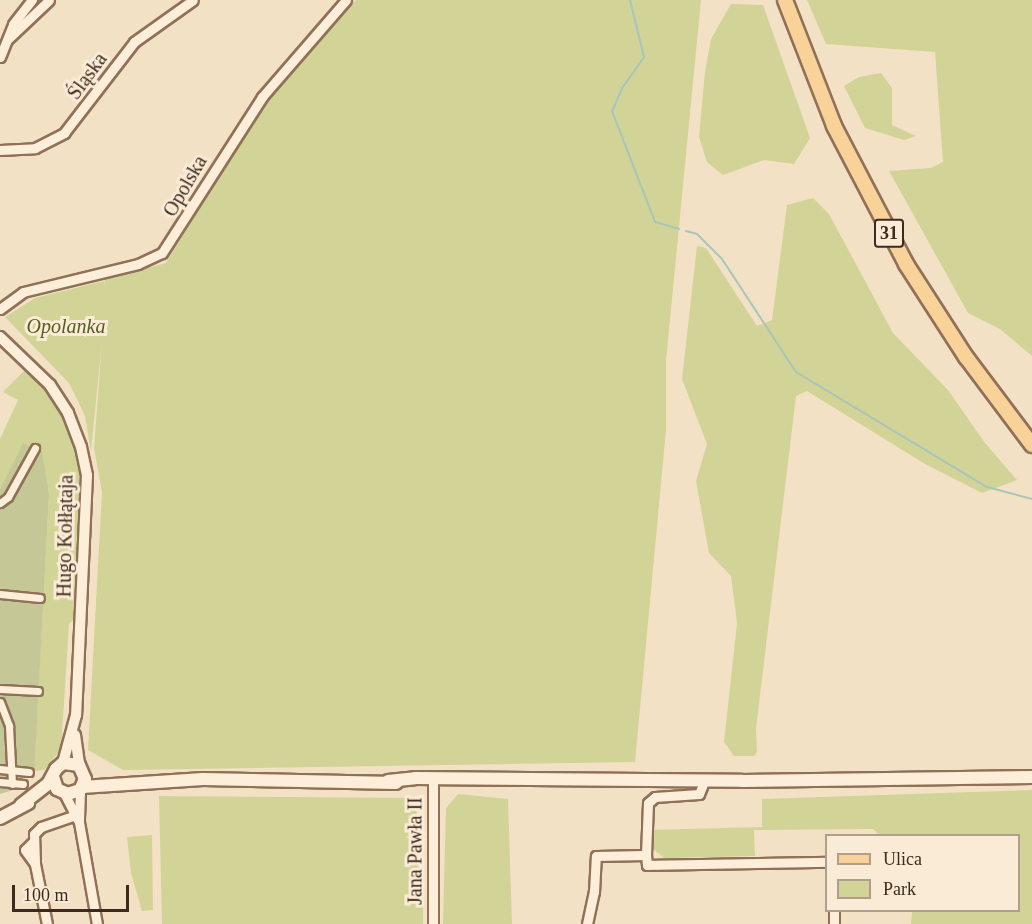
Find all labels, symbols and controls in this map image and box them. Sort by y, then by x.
street label: Śląska [62,48,112,104]
street label: Opolska [158,151,212,221]
road number: 31 [874,218,904,248]
park label: Opolanka [27,314,105,338]
street label: Hugo Kołłątaja [52,474,78,598]
street label: Jana Pawła II [403,797,427,905]
legend [825,834,1020,912]
text: Ulica [883,849,922,869]
scale bar [15,873,132,911]
text: Park [883,879,916,899]
text: 100 m [23,885,69,905]

